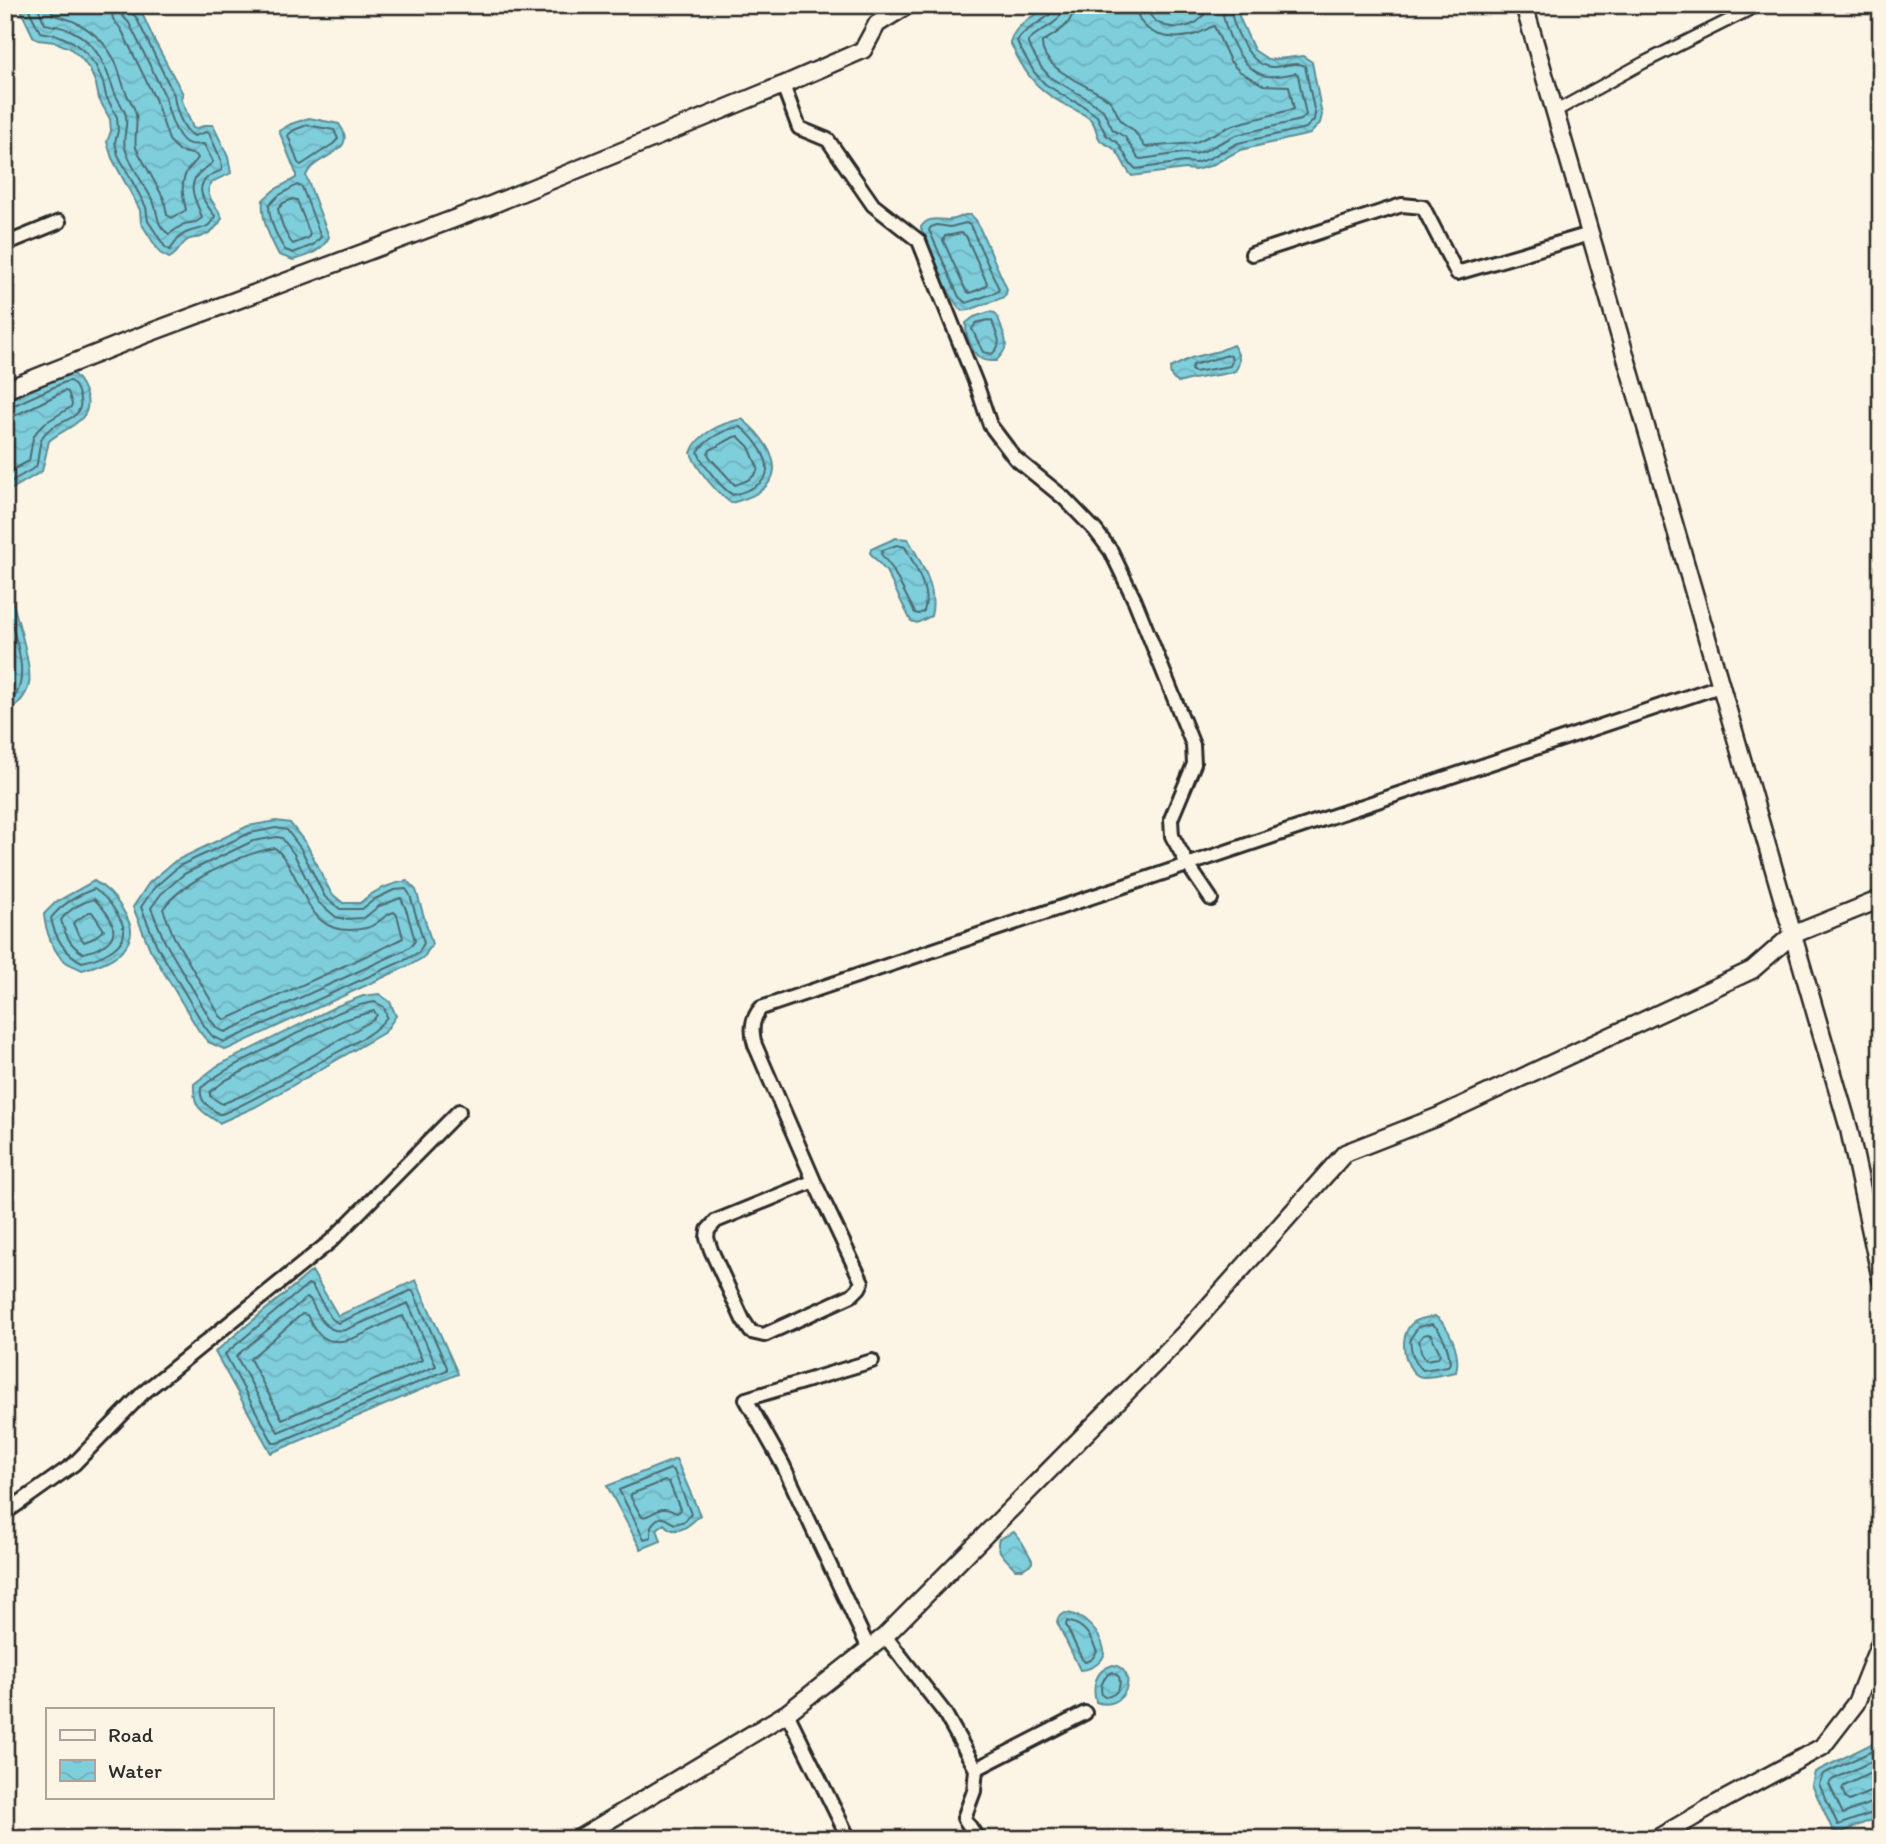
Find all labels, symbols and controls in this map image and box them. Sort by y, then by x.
legend [46,1708,273,1798]
text: Road [108,1722,154,1747]
text: Water [108,1758,162,1783]

